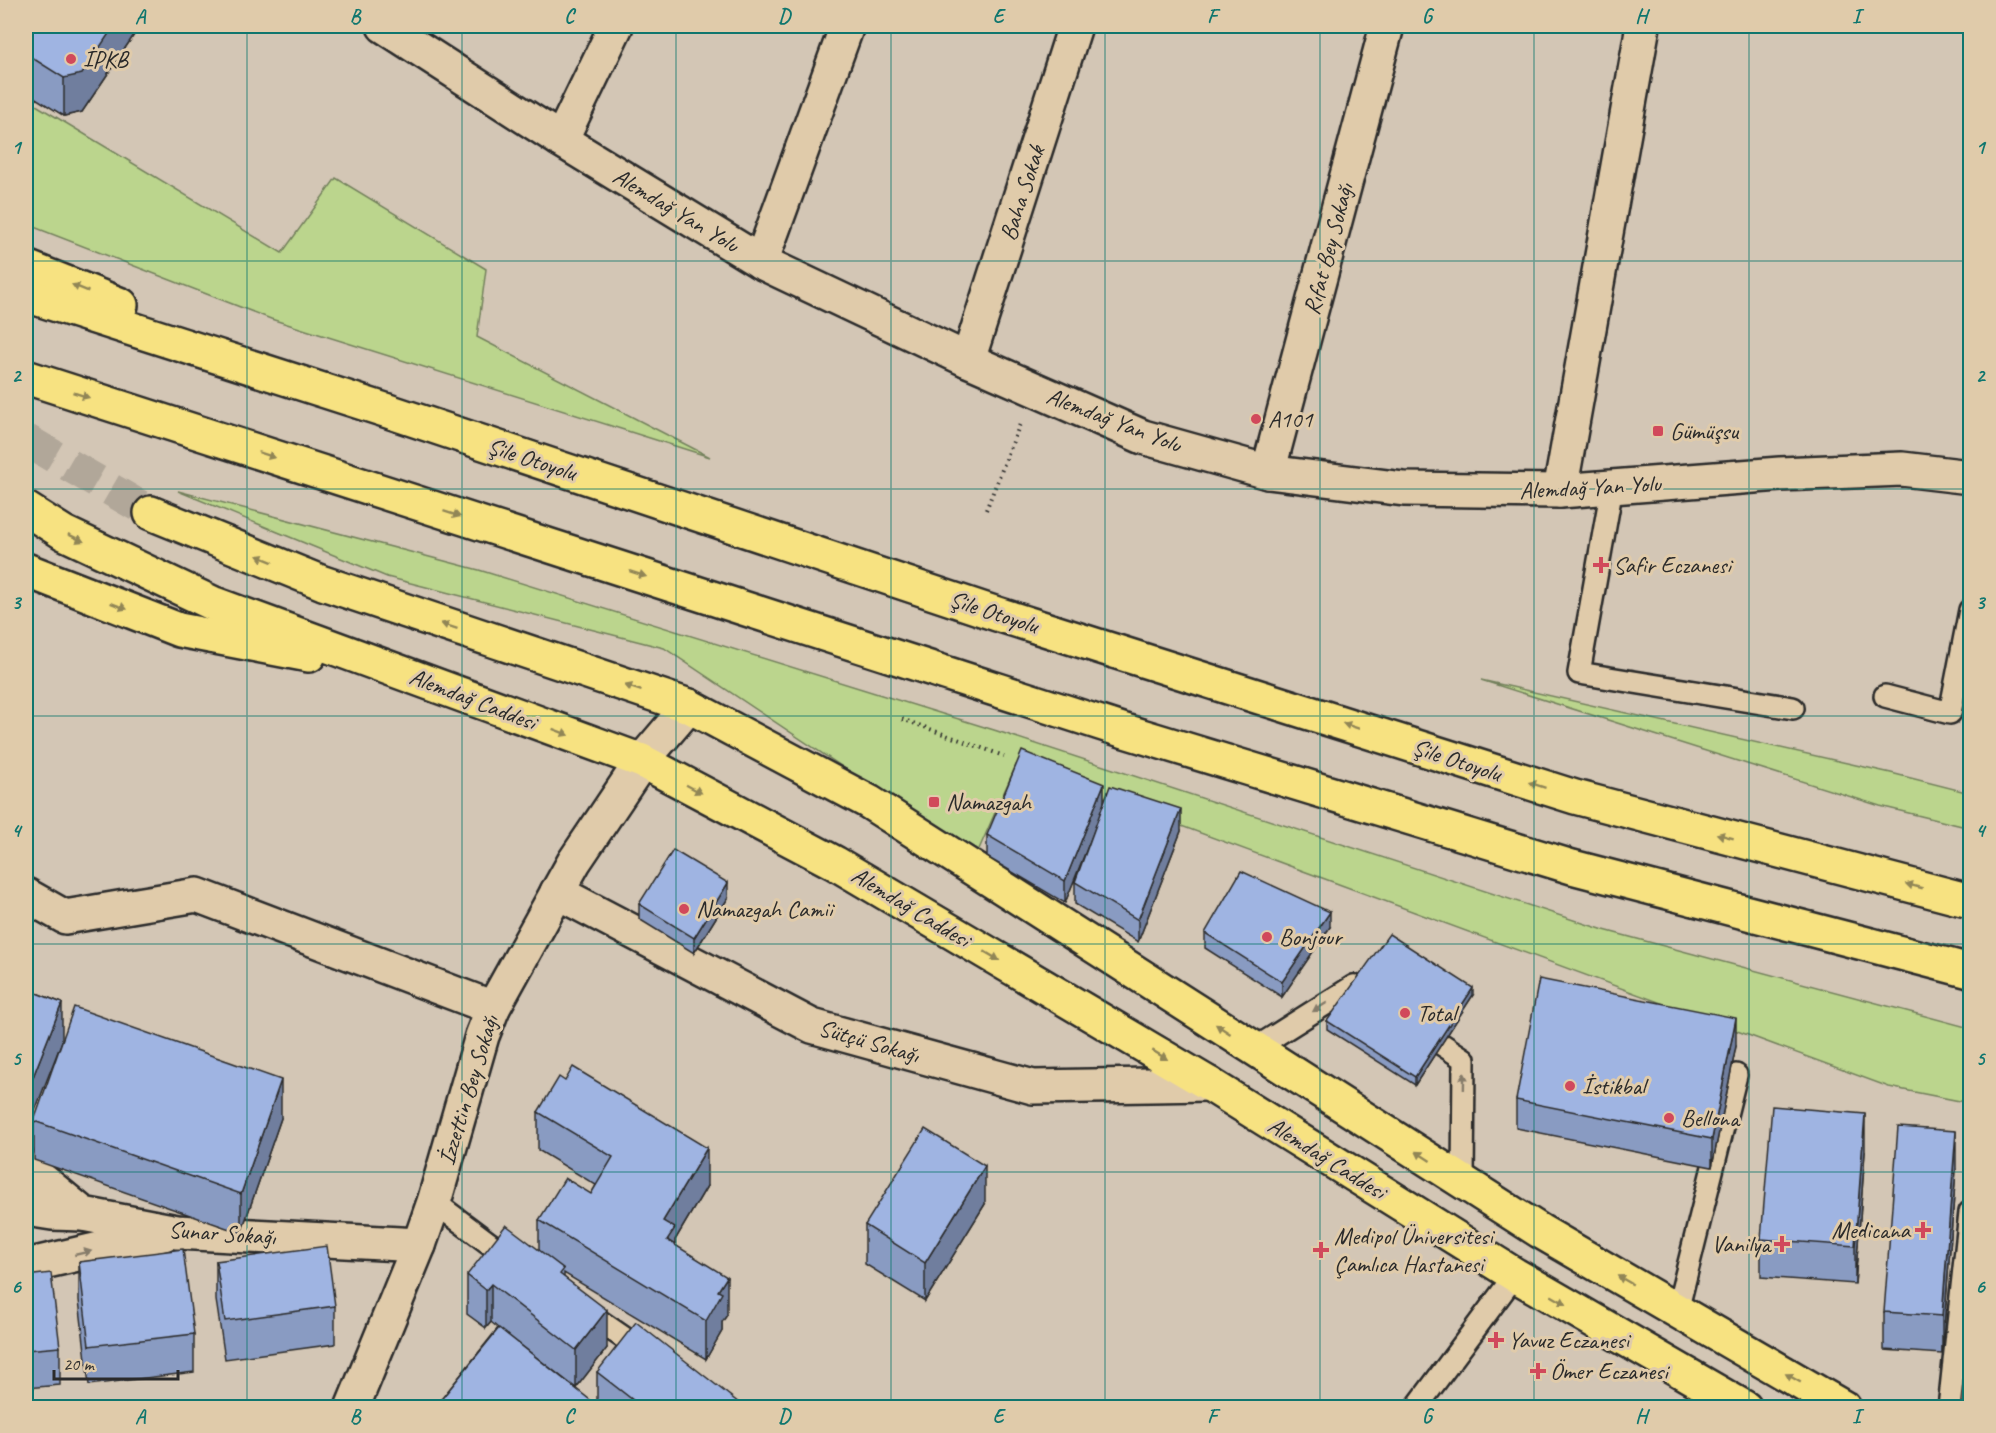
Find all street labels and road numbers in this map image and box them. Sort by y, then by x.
street label: Baha Sokak [993,140,1052,244]
street label: Alemdağ Yan Yolu [608,161,746,260]
street label: Rıfat Bey Sokağı [1296,178,1360,318]
street label: Alemdağ Yan Yolu [1043,381,1187,460]
street label: Şile Otoyolu [484,431,582,488]
street label: Alemdağ Yan Yolu [1519,468,1664,506]
street label: Şile Otoyolu [946,584,1044,641]
street label: Alemdağ Caddesi [405,661,544,738]
street label: Şile Otoyolu [1409,732,1507,789]
street label: Alemdağ Caddesi [846,860,979,956]
street label: İzzettin Bey Sokağı [431,1010,505,1169]
street label: Sütçü Sokağı [815,1012,924,1070]
street label: Alemdağ Caddesi [1263,1110,1394,1208]
street label: Sunar Sokağı [167,1214,278,1252]

